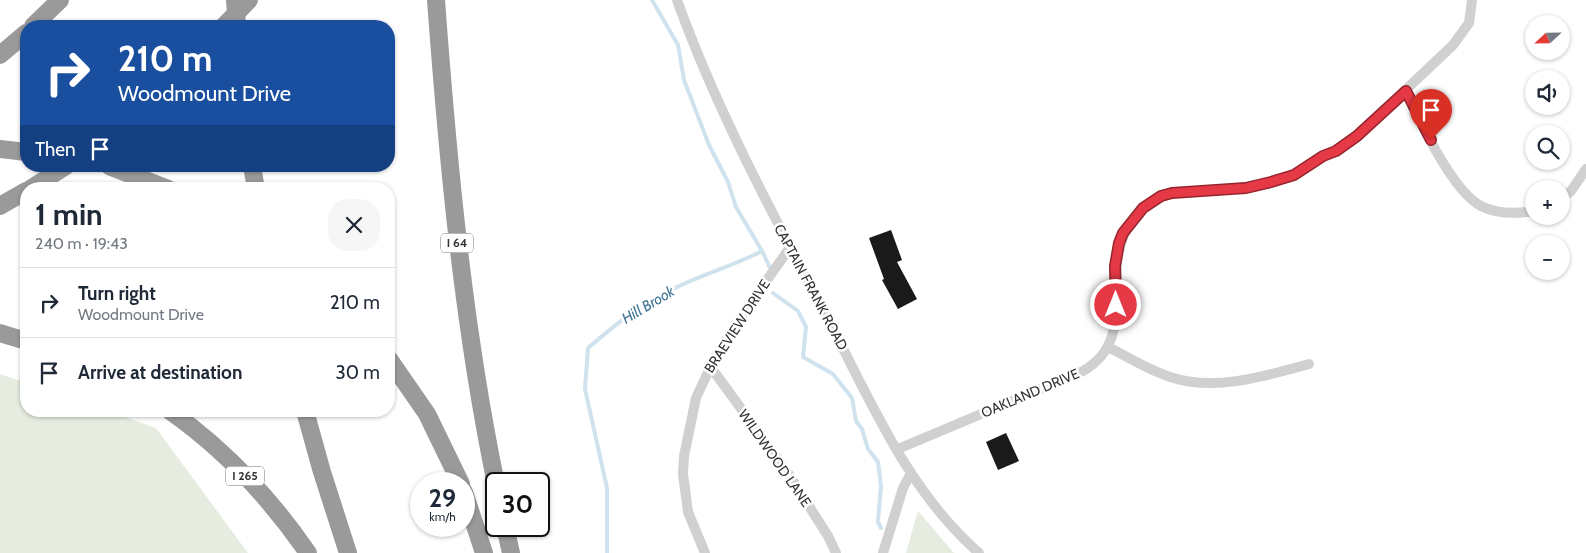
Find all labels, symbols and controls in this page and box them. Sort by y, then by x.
north arrow [1525,15,1570,60]
map controls [1525,15,1570,280]
text: 210 m [118,37,212,80]
icon: right [35,40,100,105]
button: sound [1525,70,1570,115]
text: Woodmount Drive [118,80,291,107]
pin [1410,89,1452,140]
icon: arrive [1417,96,1445,124]
button: search [1525,125,1570,170]
icon: arrive [86,135,114,163]
text: Then [35,138,76,161]
button: + [1525,180,1570,225]
text: 1 min [35,196,103,233]
button: close [328,199,380,251]
street label: CAPTAIN FRANK ROAD [770,221,852,353]
text: 240 m · 19:43 [35,234,128,253]
road number: I 64 [441,234,473,252]
button: − [1525,235,1570,280]
street label: BRAEVIEW DRIVE [700,276,774,376]
position arrow [1089,278,1141,330]
text: Turn right [78,282,156,305]
water label: Hill Brook [618,282,678,328]
icon: right [35,289,63,317]
text: 210 m [330,291,380,314]
text: Woodmount Drive [78,305,204,324]
icon: arrive [35,359,63,387]
text: Arrive at destination [78,361,242,384]
text: 30 m [336,361,380,384]
street label: OAKLAND DRIVE [978,364,1082,422]
street label: WILDWOOD LANE [735,406,816,511]
road number: I 265 [226,466,264,486]
speed limit sign: 30 [485,472,550,537]
text: 29 [429,483,456,513]
text: km/h [429,509,456,524]

